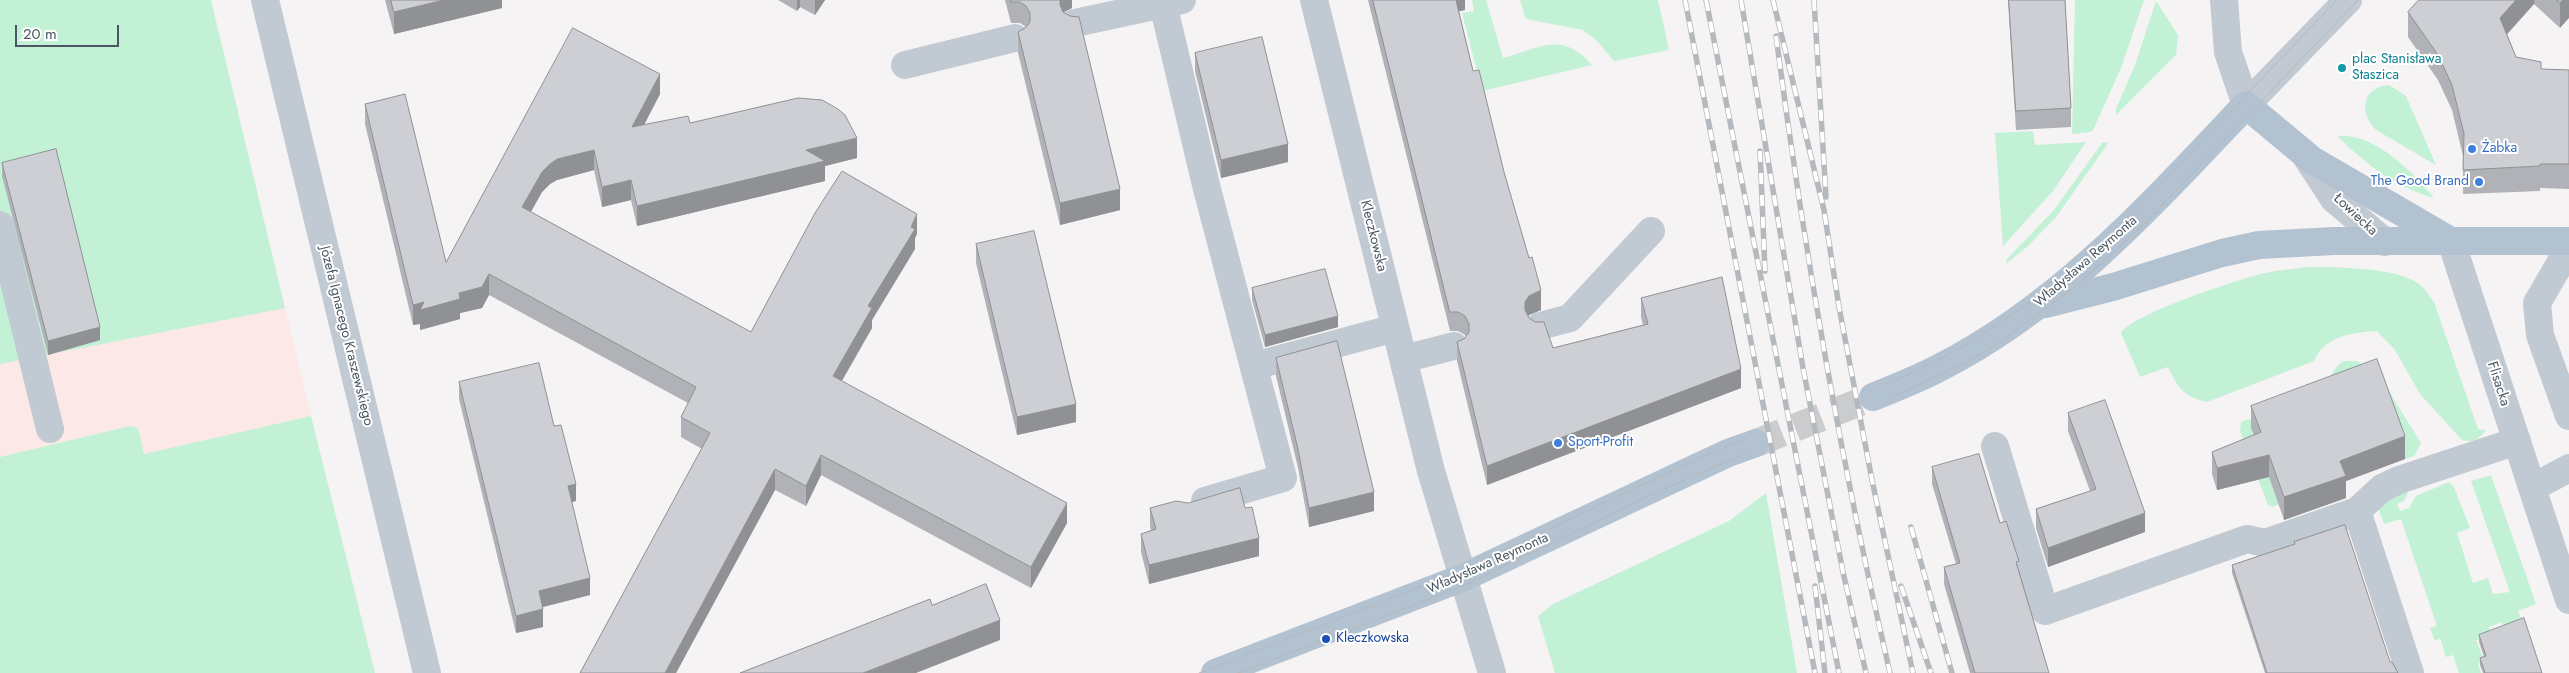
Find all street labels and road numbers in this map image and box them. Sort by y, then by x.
street label: Łowiecka [2330,191,2380,239]
street label: Kleczkowska [1356,199,1390,273]
street label: Władysława Reymonta [2031,213,2141,311]
street label: Józefa Ignacego Kraszewskiego [316,244,376,428]
street label: Flisacka [2483,360,2513,408]
street label: Władysława Reymonta [1425,530,1551,598]

